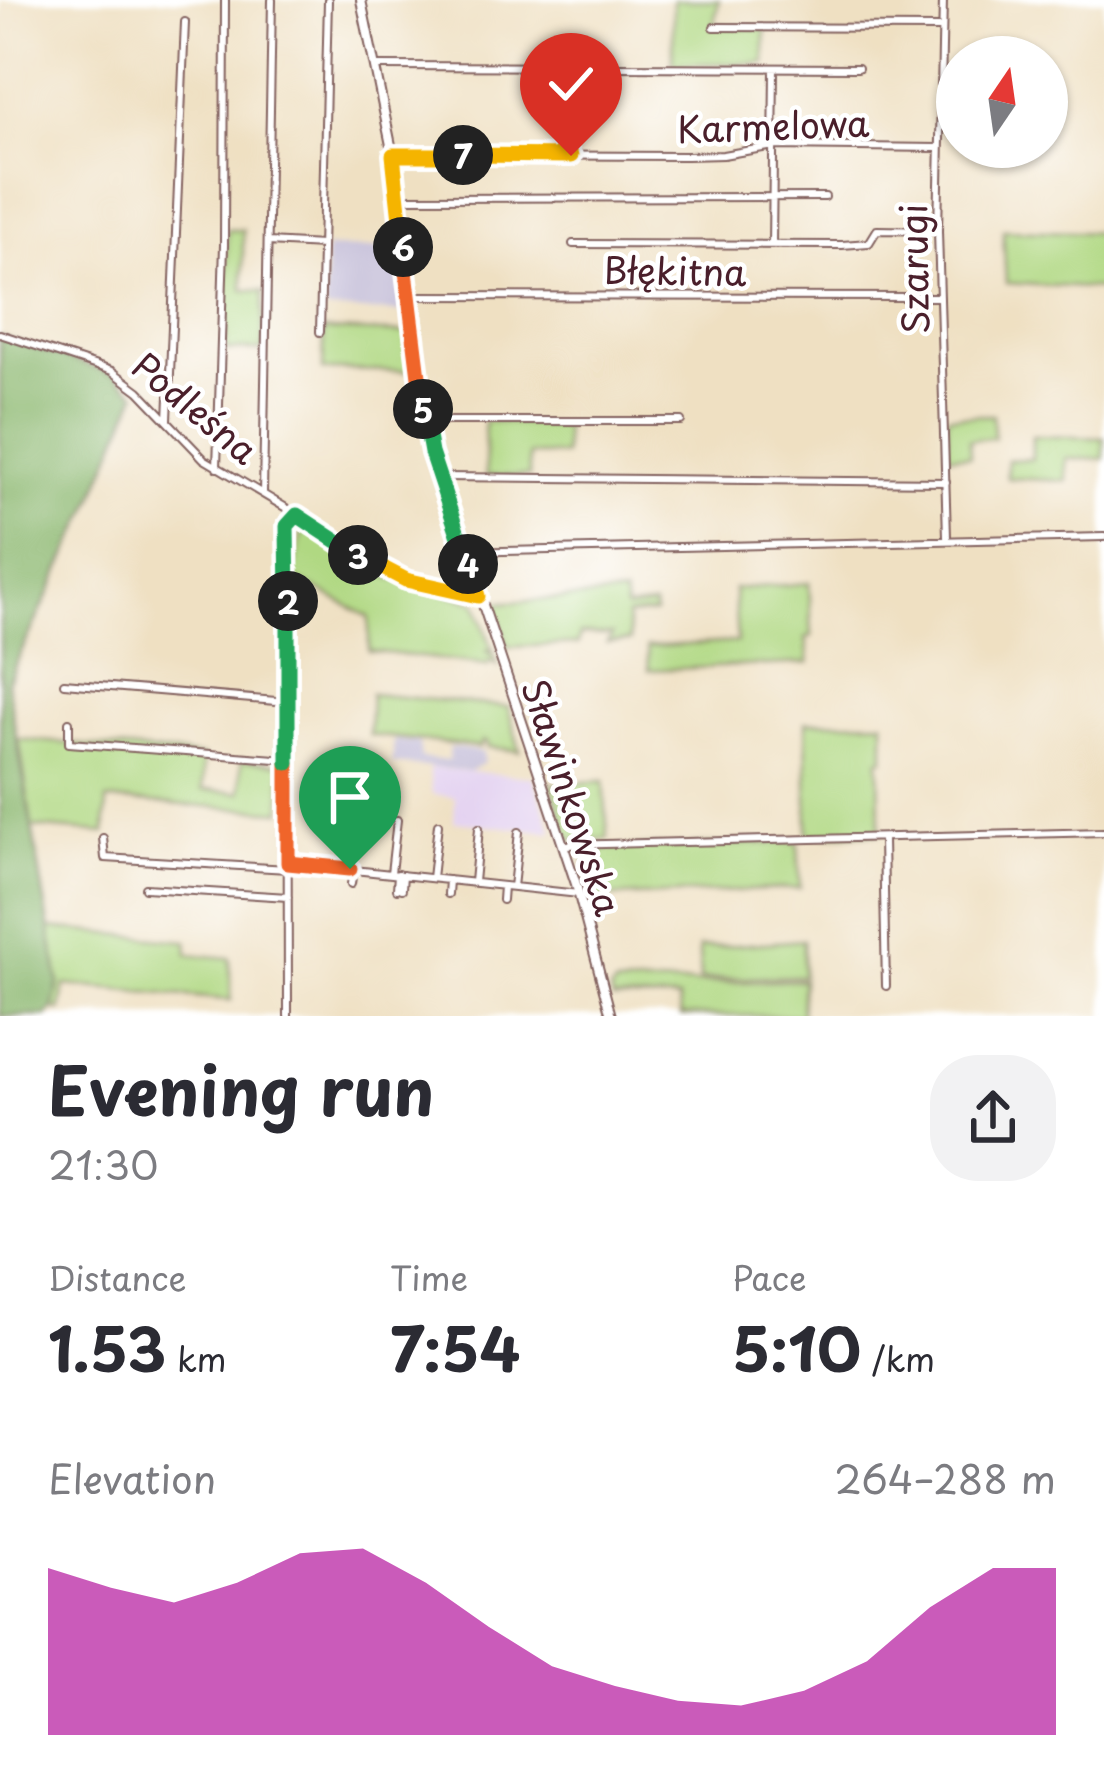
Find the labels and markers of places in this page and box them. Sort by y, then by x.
pin [520,33,622,156]
pin: 7 [433,125,493,185]
pin: 6 [373,217,433,277]
pin: 5 [393,379,453,439]
pin: 3 [328,525,388,585]
pin: 4 [438,534,498,594]
pin: 2 [258,571,318,631]
pin [299,746,401,869]

